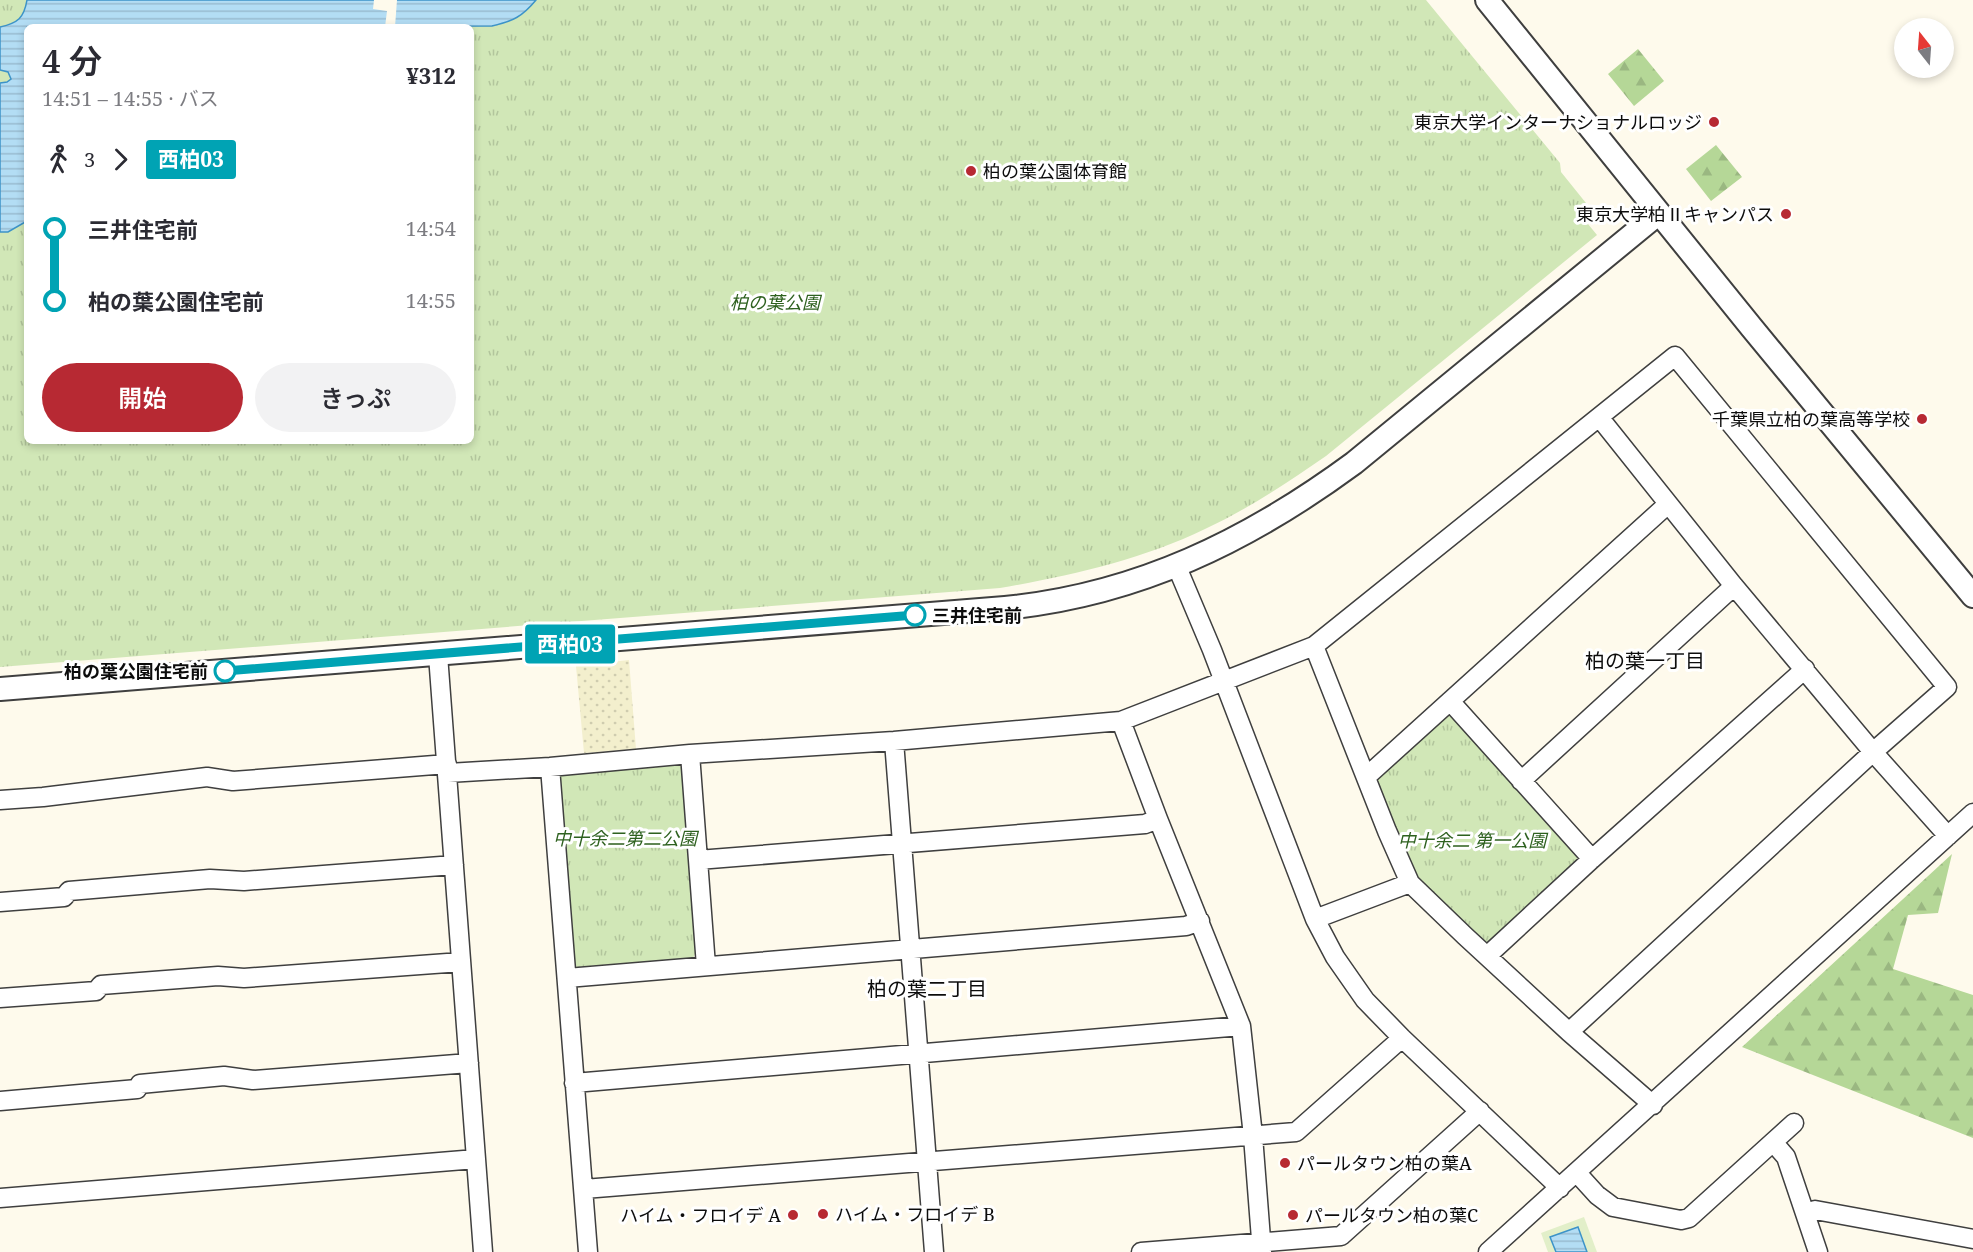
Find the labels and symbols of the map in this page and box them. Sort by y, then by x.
north arrow [1894,18,1954,78]
place label: 東京大学インターナショナルロッジ [1414,110,1702,134]
marker: 東京大学インターナショナルロッジ [1707,115,1721,129]
place label: 柏の葉公園体育館 [983,159,1127,183]
marker: 柏の葉公園体育館 [964,164,978,178]
place label: 東京大学柏Ⅱキャンパス [1576,202,1774,226]
marker: 東京大学柏Ⅱキャンパス [1779,207,1793,221]
park label: 柏の葉公園 [730,290,823,314]
place label: 千葉県立柏の葉高等学校 [1712,407,1910,431]
marker: 千葉県立柏の葉高等学校 [1915,412,1929,426]
place label: 三井住宅前 [932,603,1022,627]
marker: 三井住宅前 [904,604,926,626]
line badge: 西柏03 [528,624,612,664]
district label: 柏の葉一丁目 [1585,647,1705,674]
place label: 柏の葉公園住宅前 [64,659,208,683]
marker: 柏の葉公園住宅前 [214,660,236,682]
park label: 中十余二第二公園 [553,826,700,850]
park label: 中十余二 第一公園 [1398,828,1549,852]
district label: 柏の葉二丁目 [867,975,987,1002]
place label: パールタウン柏の葉A [1297,1151,1472,1175]
marker: パールタウン柏の葉A [1278,1156,1292,1170]
place label: ハイム・フロイデ B [835,1202,995,1226]
place label: ハイム・フロイデ A [620,1203,781,1227]
place label: パールタウン柏の葉C [1305,1203,1478,1227]
marker: ハイム・フロイデ B [816,1207,830,1221]
marker: ハイム・フロイデ A [786,1208,800,1222]
marker: パールタウン柏の葉C [1286,1208,1300,1222]

